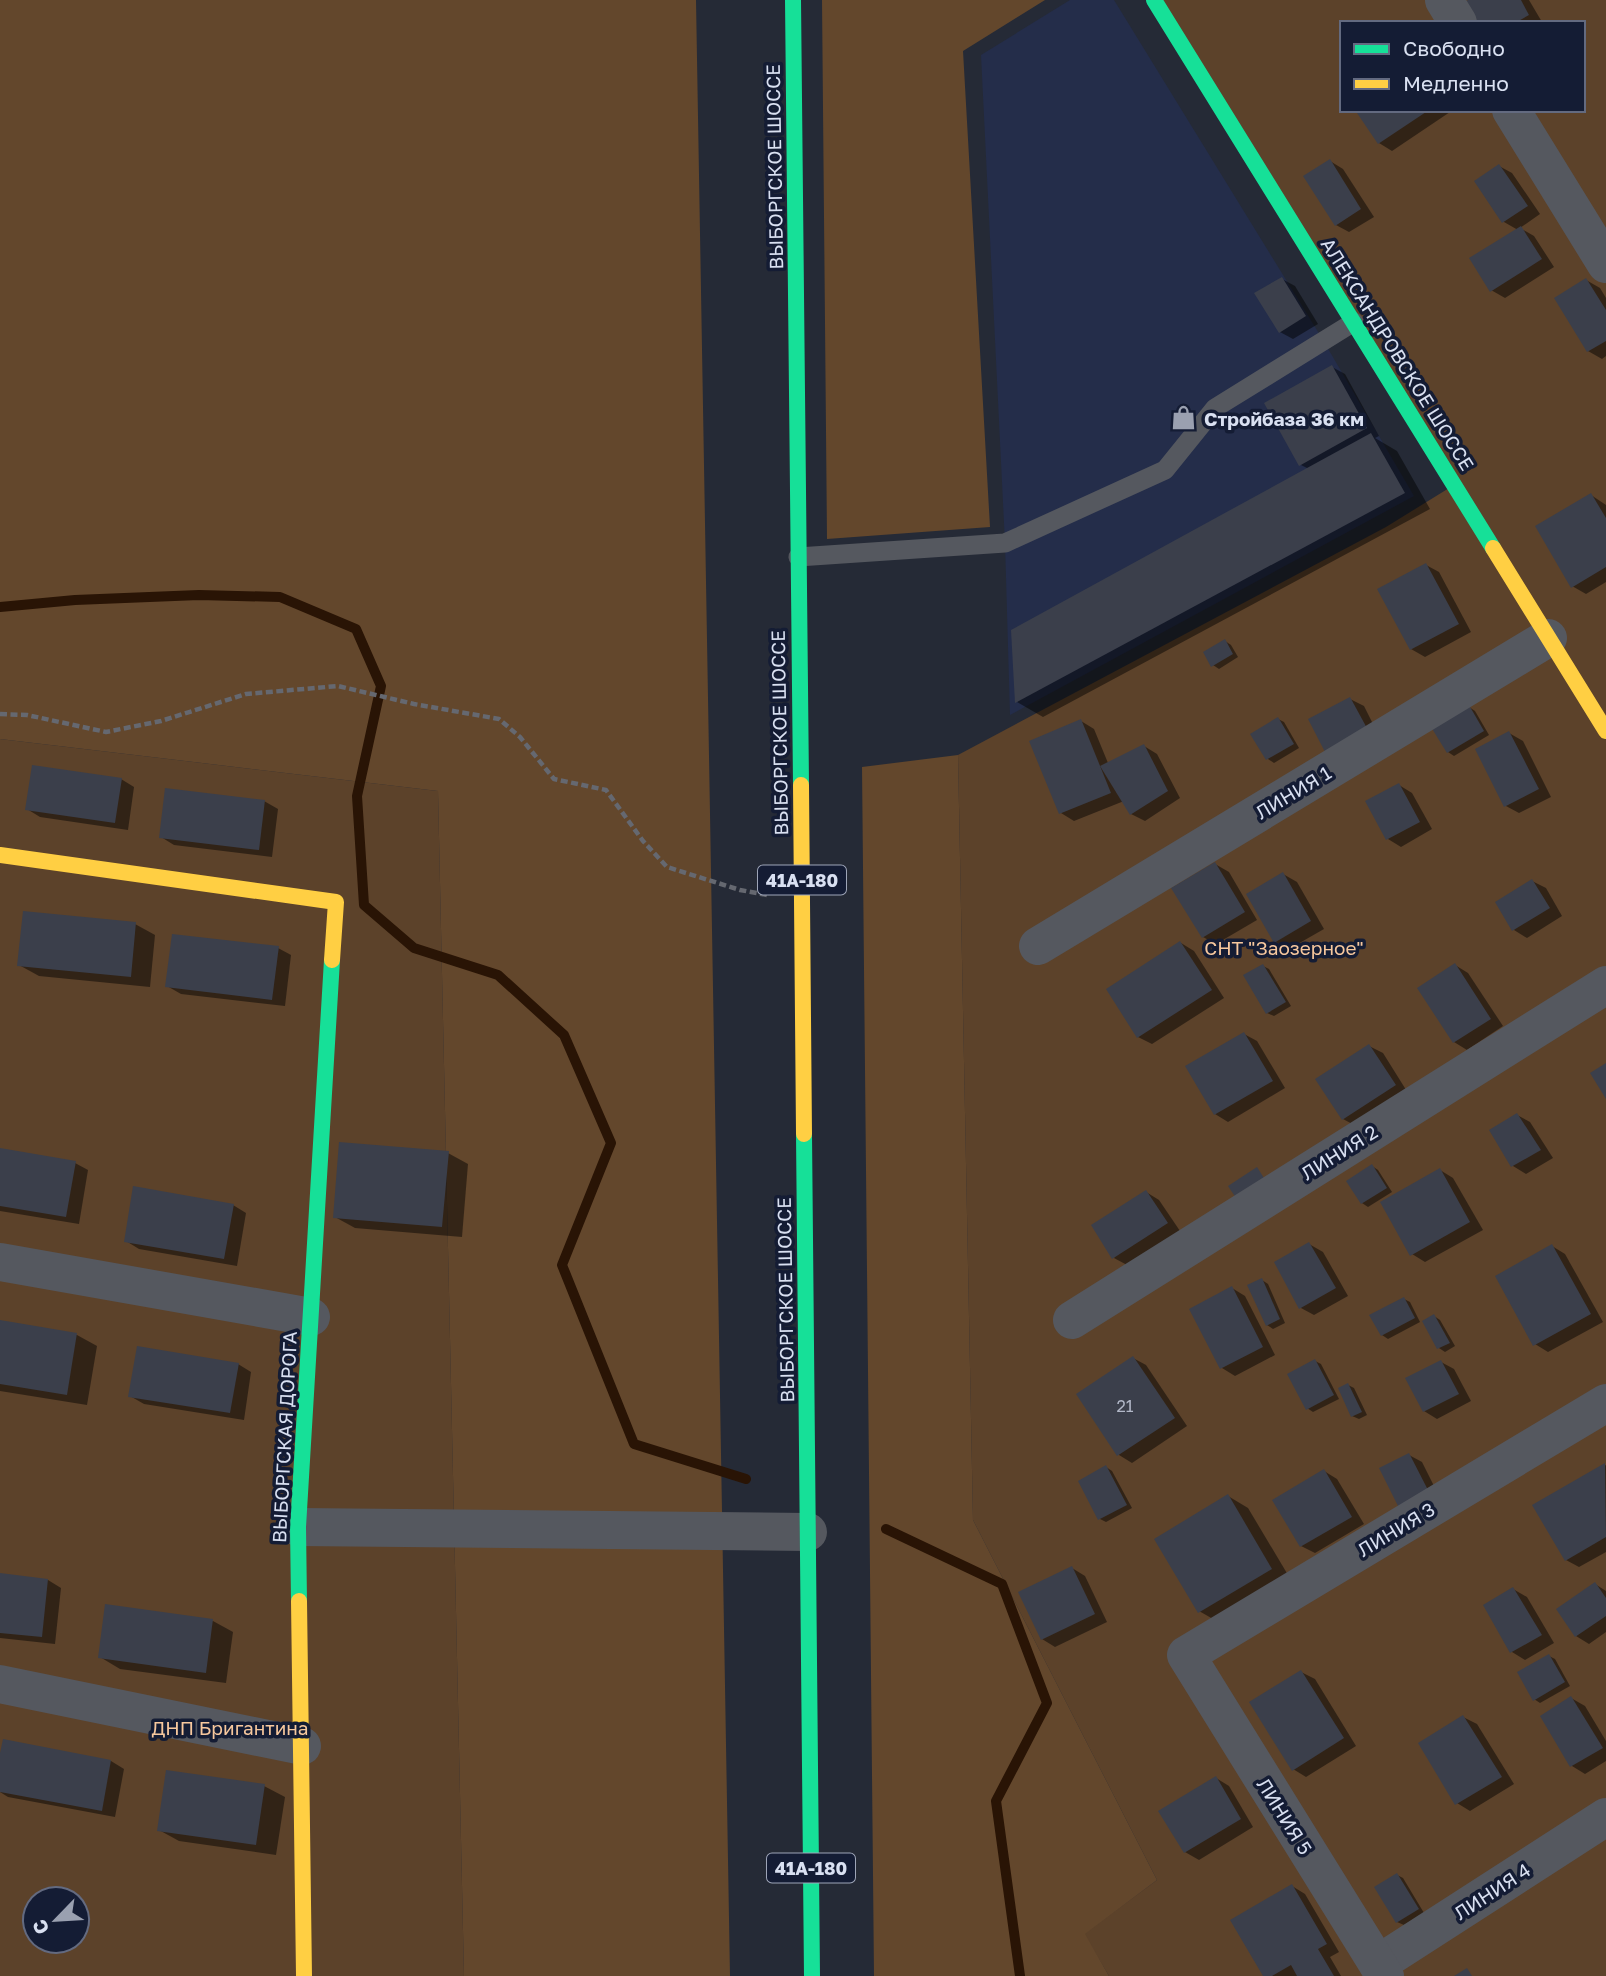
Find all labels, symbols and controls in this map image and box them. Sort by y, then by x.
legend [1340,21,1585,112]
text: Свободно [1403,35,1505,61]
street label: ВЫБОРГСКОЕ ШОССЕ [761,64,787,270]
text: Медленно [1403,70,1509,96]
street label: АЛЕКСАНДРОВСКОЕ ШОССЕ [1317,233,1479,475]
shop icon: Стройбаза 36 км [1170,404,1198,432]
place label: Стройбаза 36 км [1204,407,1364,430]
street label: ВЫБОРГСКОЕ ШОССЕ [766,630,792,836]
street label: ЛИНИЯ 1 [1251,761,1335,823]
road number: 41А-180 [758,866,846,894]
park label: СНТ "Заозерное" [1204,936,1364,959]
street label: ЛИНИЯ 2 [1297,1120,1381,1184]
street label: ВЫБОРГСКОЕ ШОССЕ [772,1197,798,1403]
street label: ВЫБОРГСКАЯ ДОРОГА [267,1330,301,1543]
house number: 21 [1116,1396,1134,1416]
street label: ЛИНИЯ 3 [1353,1497,1439,1561]
park label: ДНП Бригантина [151,1716,309,1739]
street label: ЛИНИЯ 5 [1253,1774,1317,1858]
road number: 41А-180 [767,1854,855,1882]
street label: ЛИНИЯ 4 [1450,1858,1534,1924]
north arrow [21,1885,91,1955]
text: С [27,1916,53,1938]

